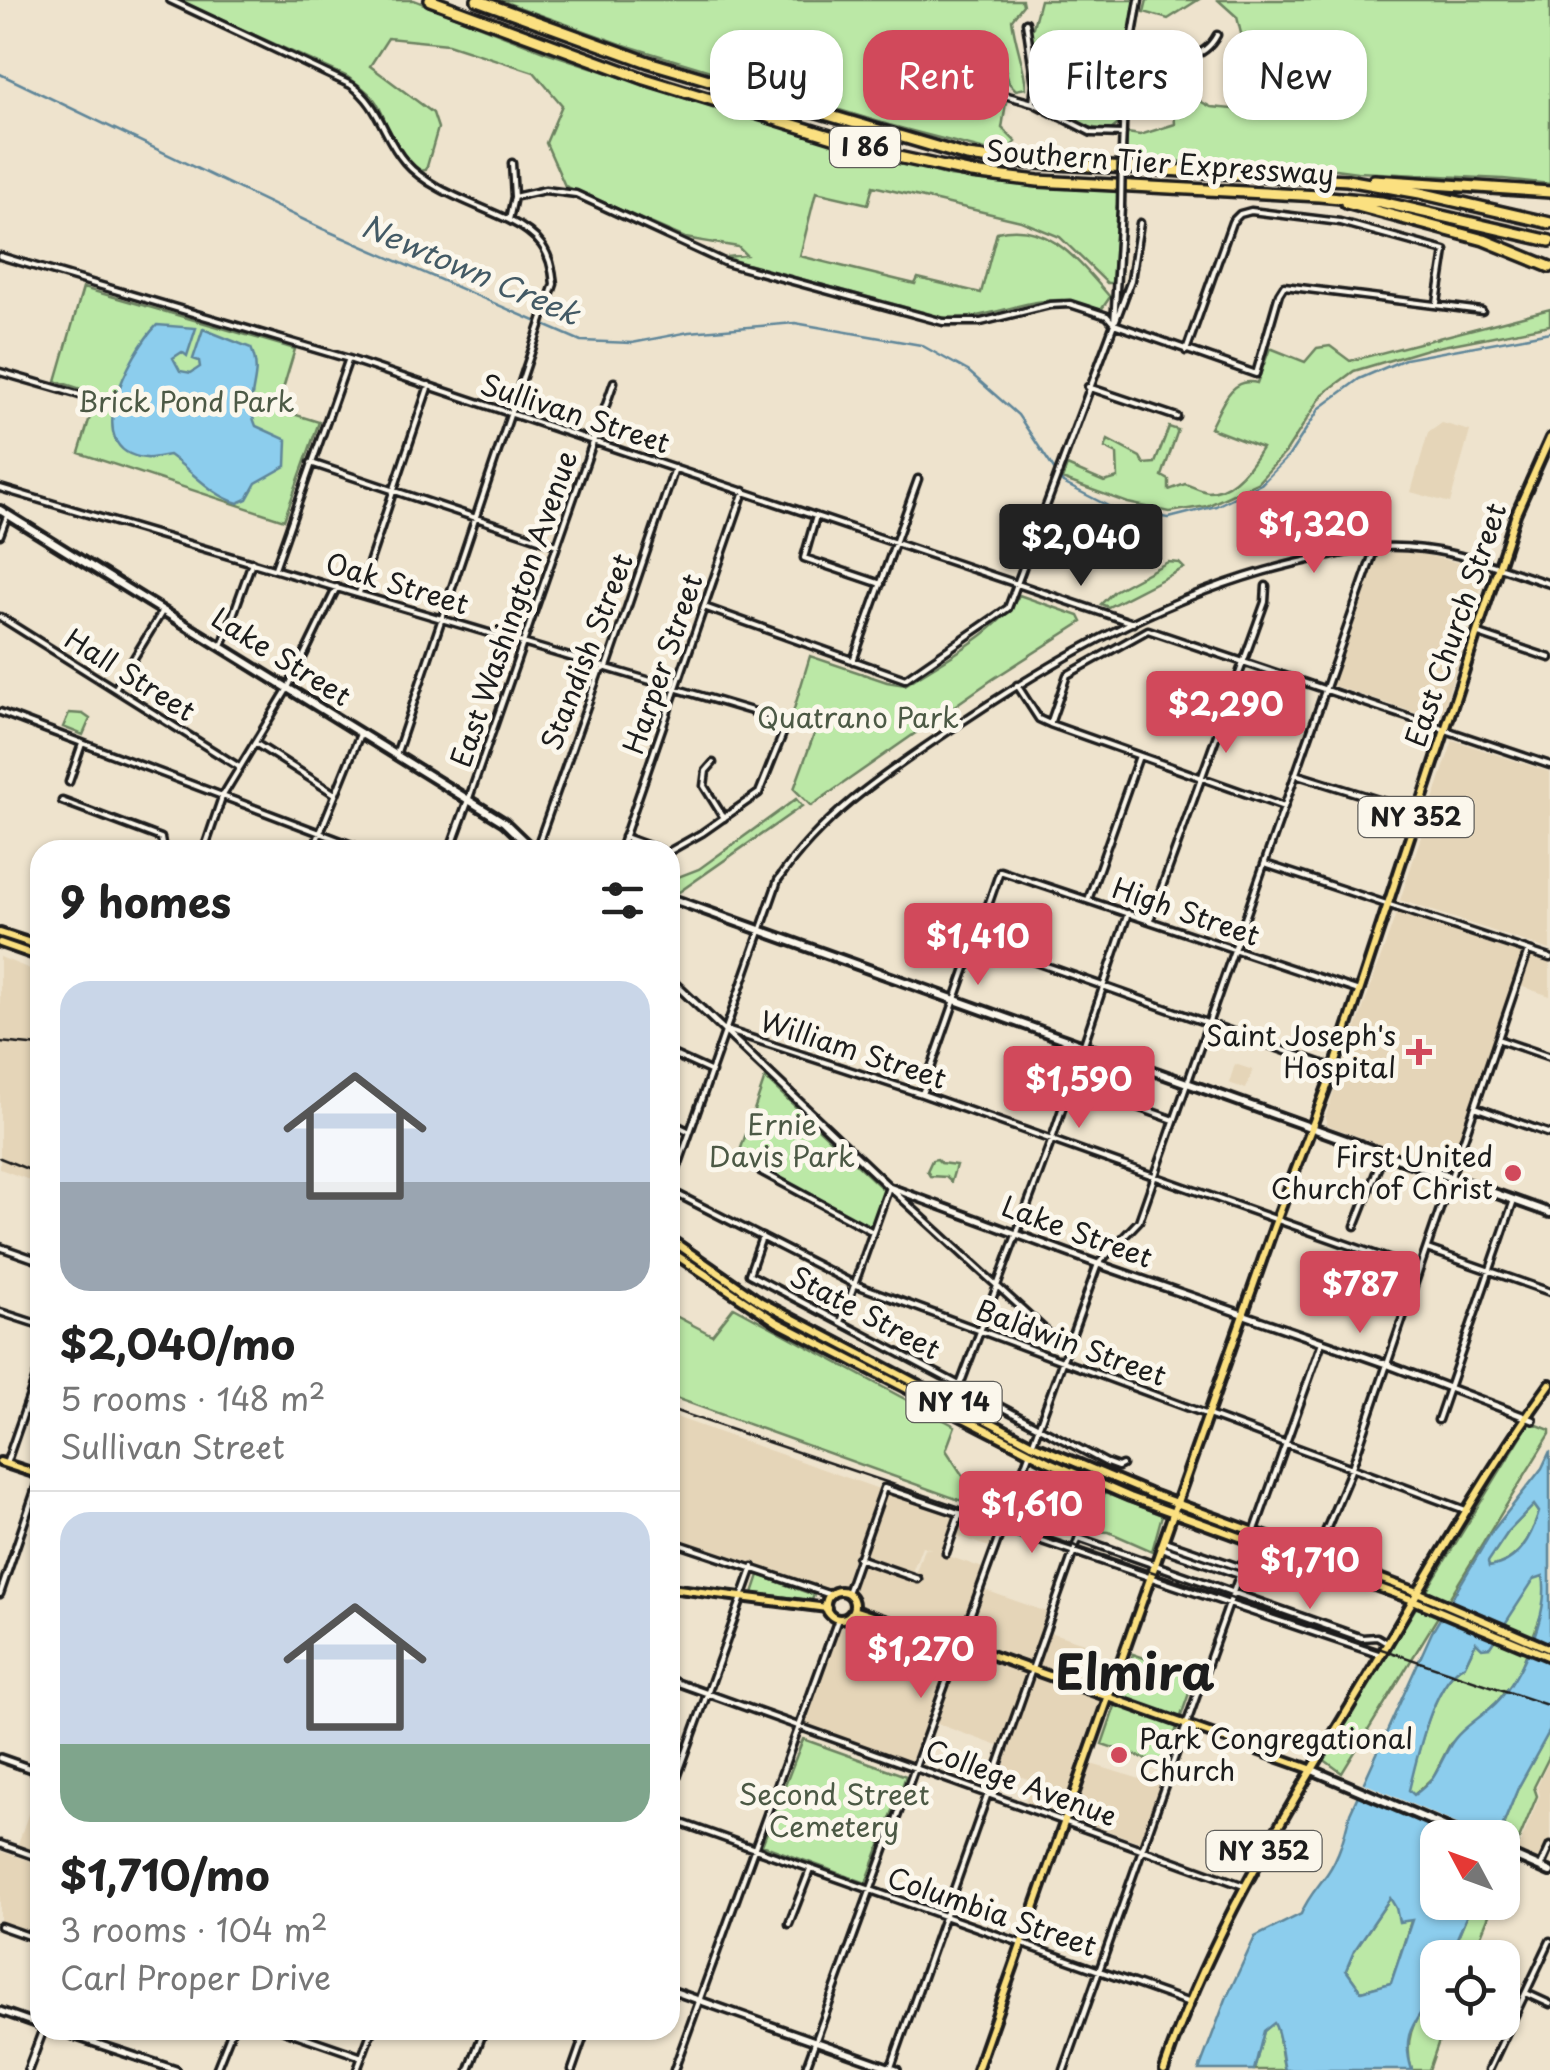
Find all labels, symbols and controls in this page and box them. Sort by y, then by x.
chip: Buy [710,30,843,120]
chip: Rent [863,30,1009,120]
chip: Filters [1029,30,1203,120]
chip: New [1223,30,1367,120]
road number: I 86 [830,127,900,167]
street label: Southern Tier Expressway [985,128,1335,195]
water label: Newtown Creek [355,202,589,336]
street label: Sullivan Street [475,362,676,463]
park label: Brick Pond Park [77,379,295,422]
street label: East Washington Avenue [438,444,587,773]
pin: $1,320 [1233,491,1395,576]
street label: East Church Street [1393,497,1516,752]
text: $1,320 [1259,499,1369,547]
pin: $2,040 [1000,504,1162,589]
text: $2,040 [1021,512,1141,560]
street label: Oak Street [321,540,474,625]
street label: Standish Street [528,547,643,756]
street label: Harper Street [611,567,713,760]
street label: Lake Street [204,596,360,716]
street label: Hall Street [57,617,205,731]
pin: $2,290 [1145,671,1307,756]
text: $2,290 [1168,679,1284,727]
park label: Quatrano Park [757,695,959,738]
road number: NY 352 [1358,797,1474,837]
street label: High Street [1107,865,1266,956]
text: 9 homes [60,869,231,932]
icon: filters [595,873,650,928]
pin: $1,410 [897,903,1059,988]
text: $1,410 [926,911,1030,959]
street label: William Street [755,998,952,1099]
place label: Saint Joseph's Hospital [1206,1013,1396,1088]
marker: Saint Joseph's Hospital [1406,1039,1432,1065]
icon: home [265,1046,445,1226]
pin: $1,590 [998,1046,1160,1131]
text: $1,590 [1026,1054,1132,1102]
park label: Ernie Davis Park [709,1102,855,1177]
place label: First United Church of Christ [1271,1134,1493,1209]
marker: First United Church of Christ [1502,1162,1524,1184]
street label: Lake Street [996,1183,1159,1278]
pin: $787 [1301,1251,1419,1336]
street label: State Street [783,1254,949,1369]
text: $787 [1322,1259,1398,1307]
street label: Baldwin Street [970,1287,1173,1396]
text: $2,040/mo [60,1311,295,1374]
text: 5 rooms · 148 m² [60,1374,325,1422]
road number: NY 14 [906,1382,1002,1422]
text: Sullivan Street [60,1422,285,1470]
pin: $1,610 [951,1471,1113,1556]
text: $1,610 [981,1479,1083,1527]
pin: $1,710 [1229,1527,1391,1612]
text: $1,710 [1260,1535,1360,1583]
icon: home [265,1577,445,1757]
pin: $1,270 [840,1616,1002,1701]
text: $1,270 [868,1624,974,1672]
district label: Elmira [1055,1634,1215,1706]
place label: Park Congregational Church [1139,1716,1413,1791]
street label: College Avenue [920,1727,1123,1836]
marker: Park Congregational Church [1108,1744,1130,1766]
park label: Second Street Cemetery [739,1772,929,1847]
north arrow [1420,1820,1520,1920]
map controls [1420,1820,1520,2040]
road number: NY 352 [1206,1831,1322,1871]
text: $1,710/mo [60,1842,270,1905]
street label: Columbia Street [882,1855,1103,1967]
text: 3 rooms · 104 m² [60,1905,328,1953]
button: locate [1420,1940,1520,2040]
text: Carl Proper Drive [60,1953,331,2001]

